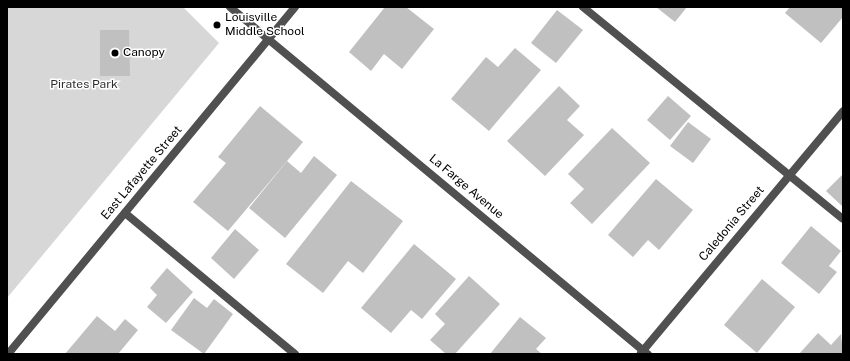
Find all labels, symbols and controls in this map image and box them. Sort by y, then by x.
place label: Louisville Middle School [225,11,305,39]
marker: Louisville Middle School [212,20,222,30]
place label: Canopy [123,46,165,60]
marker: Canopy [110,48,120,58]
park label: Pirates Park [50,78,118,92]
street label: East Lafayette Street [99,123,185,223]
street label: La Farge Avenue [426,152,506,222]
street label: Caledonia Street [696,184,768,264]

